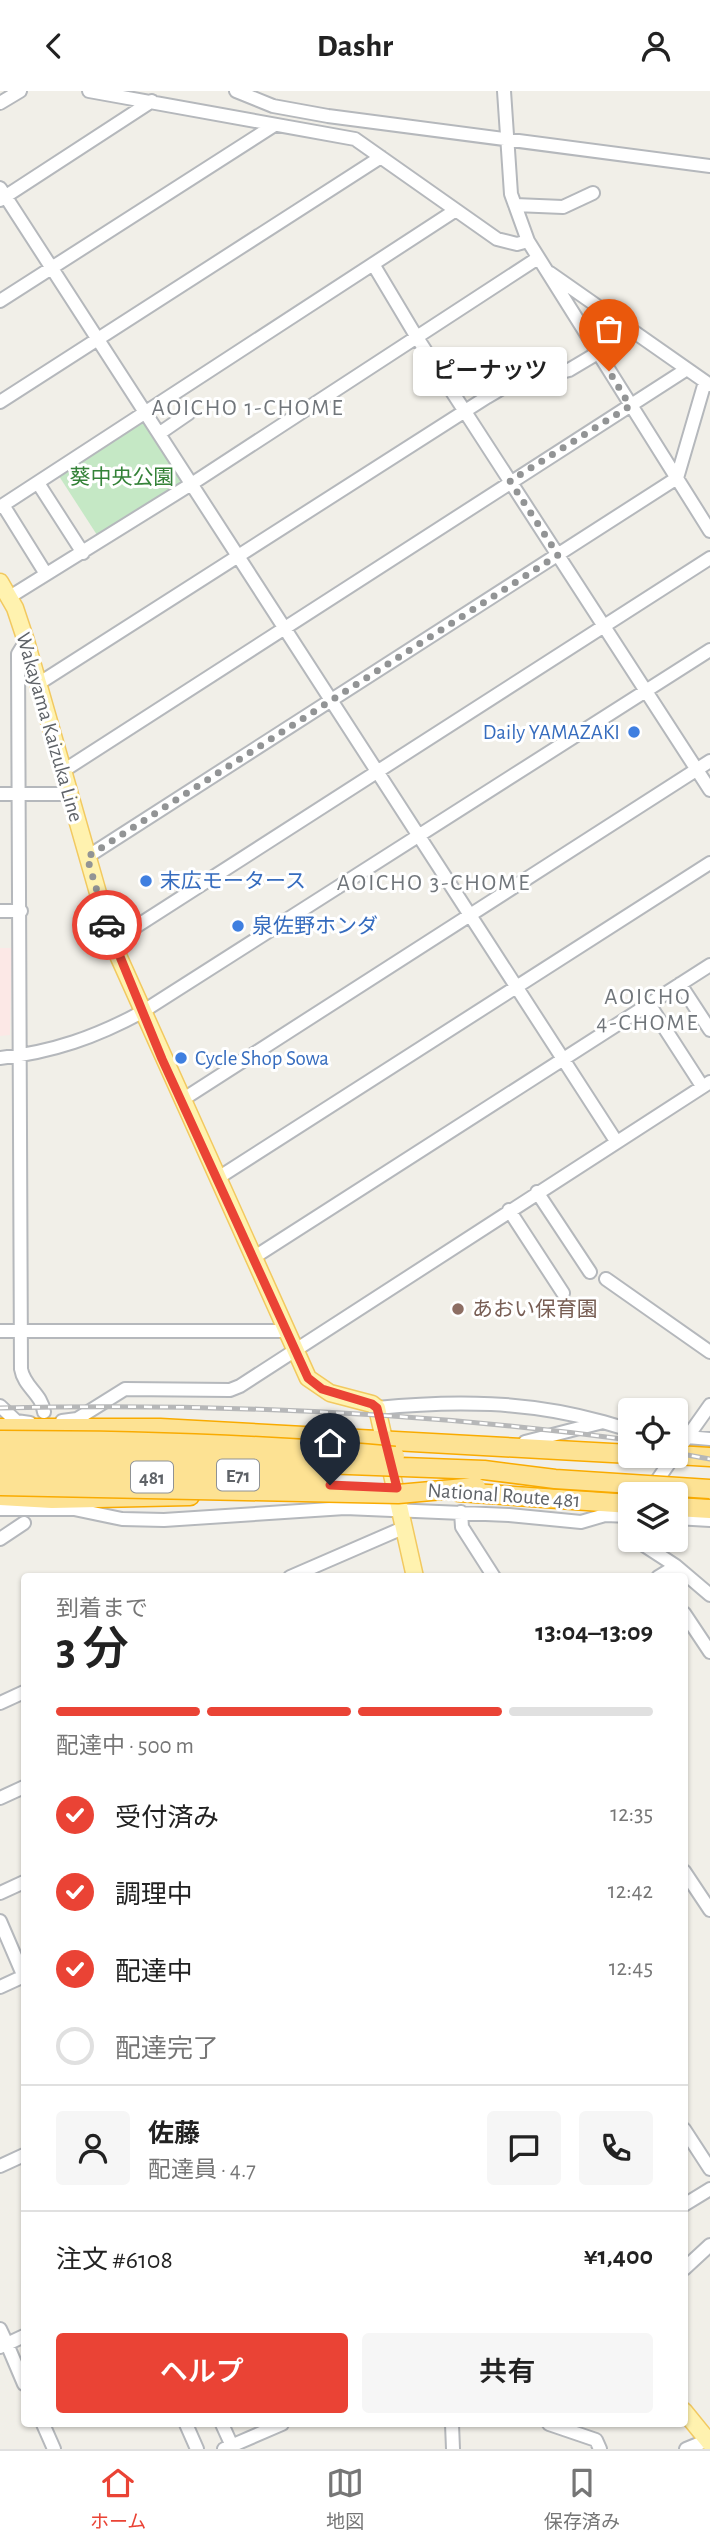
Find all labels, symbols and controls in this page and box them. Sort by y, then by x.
icon: back [35,27,73,65]
icon: person [637,27,675,65]
text: Dashr [317,30,393,62]
pin [579,299,639,371]
icon: bag [590,310,628,348]
callout: ピーナッツ [413,347,567,395]
text: ピーナッツ [433,360,548,383]
district label: AOICHO 1-CHOME [151,397,345,420]
park label: 葵中央公園 [70,466,175,488]
street label: Wakayama Kaizuka Line [12,630,87,824]
place label: Daily YAMAZAKI [483,722,620,743]
marker: Daily YAMAZAKI [626,724,642,740]
place label: 末広モータース [160,870,306,892]
district label: AOICHO 3-CHOME [337,872,531,895]
marker: 末広モータース [138,873,154,889]
courier [72,890,142,960]
icon: car [88,906,126,944]
place label: 泉佐野ホンダ [252,915,378,937]
marker: 泉佐野ホンダ [230,918,246,934]
district label: AOICHO 4-CHOME [596,986,700,1035]
place label: Cycle Shop Sowa [195,1048,329,1069]
marker: Cycle Shop Sowa [173,1050,189,1066]
place label: あおい保育園 [472,1298,598,1320]
marker: あおい保育園 [450,1301,466,1317]
map controls [618,1398,688,1552]
button: locate [618,1398,688,1468]
pin [300,1413,360,1485]
icon: home [311,1424,349,1462]
road number: E71 [217,1459,259,1491]
road number: 481 [131,1461,173,1493]
street label: National Route 481 [427,1480,581,1511]
button: layers [618,1482,688,1552]
text: 到着まで [56,1598,148,1621]
text: 13:04–13:09 [535,1619,653,1645]
text: 3 分 [56,1627,129,1673]
text: 配達中 · 500 m [56,1735,194,1758]
icon: check [56,1796,94,1834]
text: 12:35 [610,1803,653,1826]
text: 受付済み [115,1805,219,1831]
icon: check [56,1873,94,1911]
text: 12:42 [608,1880,653,1903]
text: 調理中 [115,1882,193,1908]
icon: check [56,1950,94,1988]
text: 12:45 [609,1957,653,1980]
text: 配達中 [115,1959,193,1985]
text: 配達完了 [115,2036,219,2062]
button: person [56,2111,130,2185]
button: chat [487,2111,561,2185]
button: phone [579,2111,653,2185]
text: 佐藤 [148,2121,200,2147]
text: 配達員 · 4.7 [148,2159,256,2182]
text: ¥1,400 [584,2243,653,2269]
text: 注文 #6108 [56,2247,173,2273]
button: ヘルプ [56,2333,348,2413]
button: 共有 [362,2333,653,2413]
tab: ホーム [90,2464,146,2534]
tab: 地図 [326,2464,364,2534]
tab: 保存済み [544,2464,620,2534]

